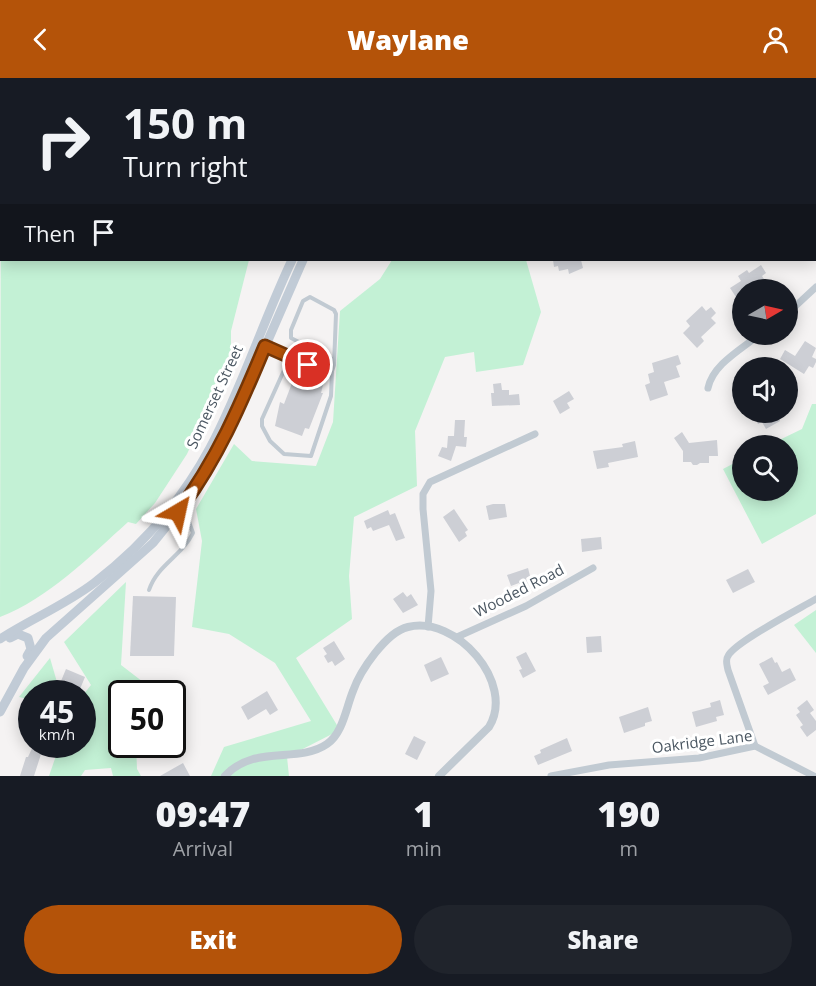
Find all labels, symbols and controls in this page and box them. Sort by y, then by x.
text: Waylane [347,21,469,58]
icon: back [24,23,57,56]
icon: person [759,23,792,56]
text: 150 m [123,94,247,151]
icon: right [24,102,102,180]
text: Turn right [123,148,248,185]
icon: arrive [87,216,120,249]
text: Then [24,218,75,248]
north arrow [732,279,798,345]
map controls [732,279,798,501]
pin [282,339,333,390]
street label: Somerset Street [181,341,247,452]
icon: arrive [291,348,324,381]
button: sound [732,357,798,423]
button: search [732,435,798,501]
position arrow [146,480,210,544]
street label: Wooded Road [470,559,567,621]
speed limit sign: 50 [108,680,186,758]
text: 45 [40,691,74,732]
text: km/h [39,724,75,744]
street label: Oakridge Lane [650,725,753,757]
text: 09:47 [156,789,250,838]
text: 1 [413,789,434,838]
text: 190 [597,789,660,838]
text: Arrival [173,835,233,862]
text: min [406,835,442,862]
text: m [620,835,638,862]
button: Exit [24,905,402,974]
button: Share [414,905,792,974]

